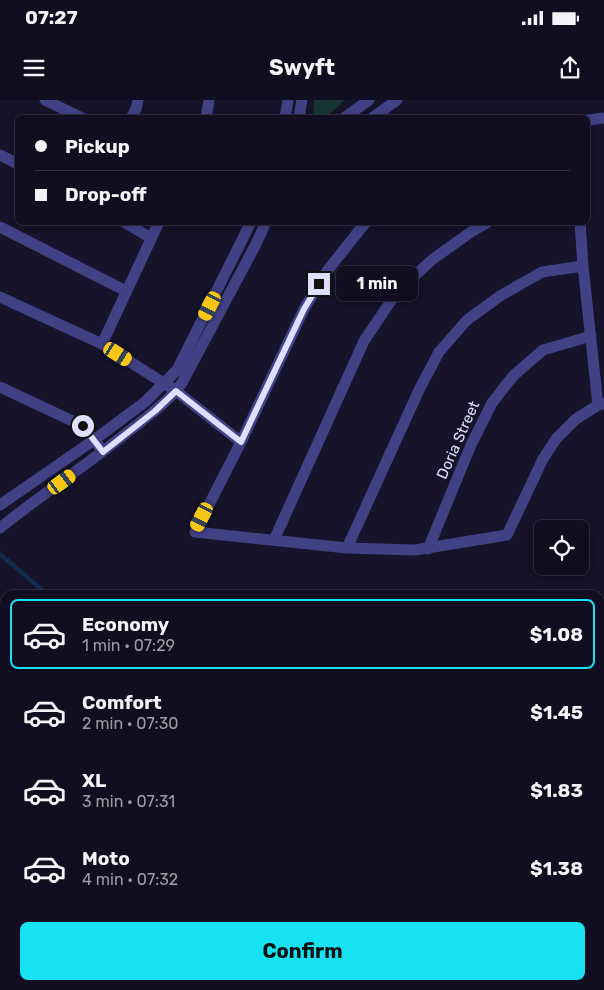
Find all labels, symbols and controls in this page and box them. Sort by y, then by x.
text: 07:27 [25,6,78,29]
icon: menu [20,54,48,82]
text: Swyft [269,54,335,81]
icon: share [556,54,584,82]
text: Pickup [65,135,130,158]
text: Drop-off [65,183,147,206]
callout: 1 min [336,266,419,302]
route end [308,273,330,295]
text: 1 min [357,274,397,293]
car [196,289,223,323]
car [101,340,134,368]
street label: Doria Street [433,398,483,482]
route start [72,415,94,437]
car [45,467,78,497]
car [188,500,215,534]
map controls [534,520,589,575]
button: locate [534,520,589,575]
icon: car [22,612,67,657]
text: Economy [82,613,169,636]
text: $1.08 [530,623,583,646]
text: 1 min · 07:29 [82,636,175,655]
icon: car [22,690,67,735]
text: Comfort [82,691,162,714]
text: $1.45 [530,701,583,724]
text: 2 min · 07:30 [82,714,178,733]
icon: car [22,768,67,813]
text: XL [82,769,106,792]
text: $1.83 [530,779,583,802]
text: 3 min · 07:31 [82,792,175,811]
icon: car [22,846,67,891]
text: Moto [82,847,130,870]
text: $1.38 [530,857,583,880]
text: 4 min · 07:32 [82,870,178,889]
button: Confirm [20,922,585,980]

